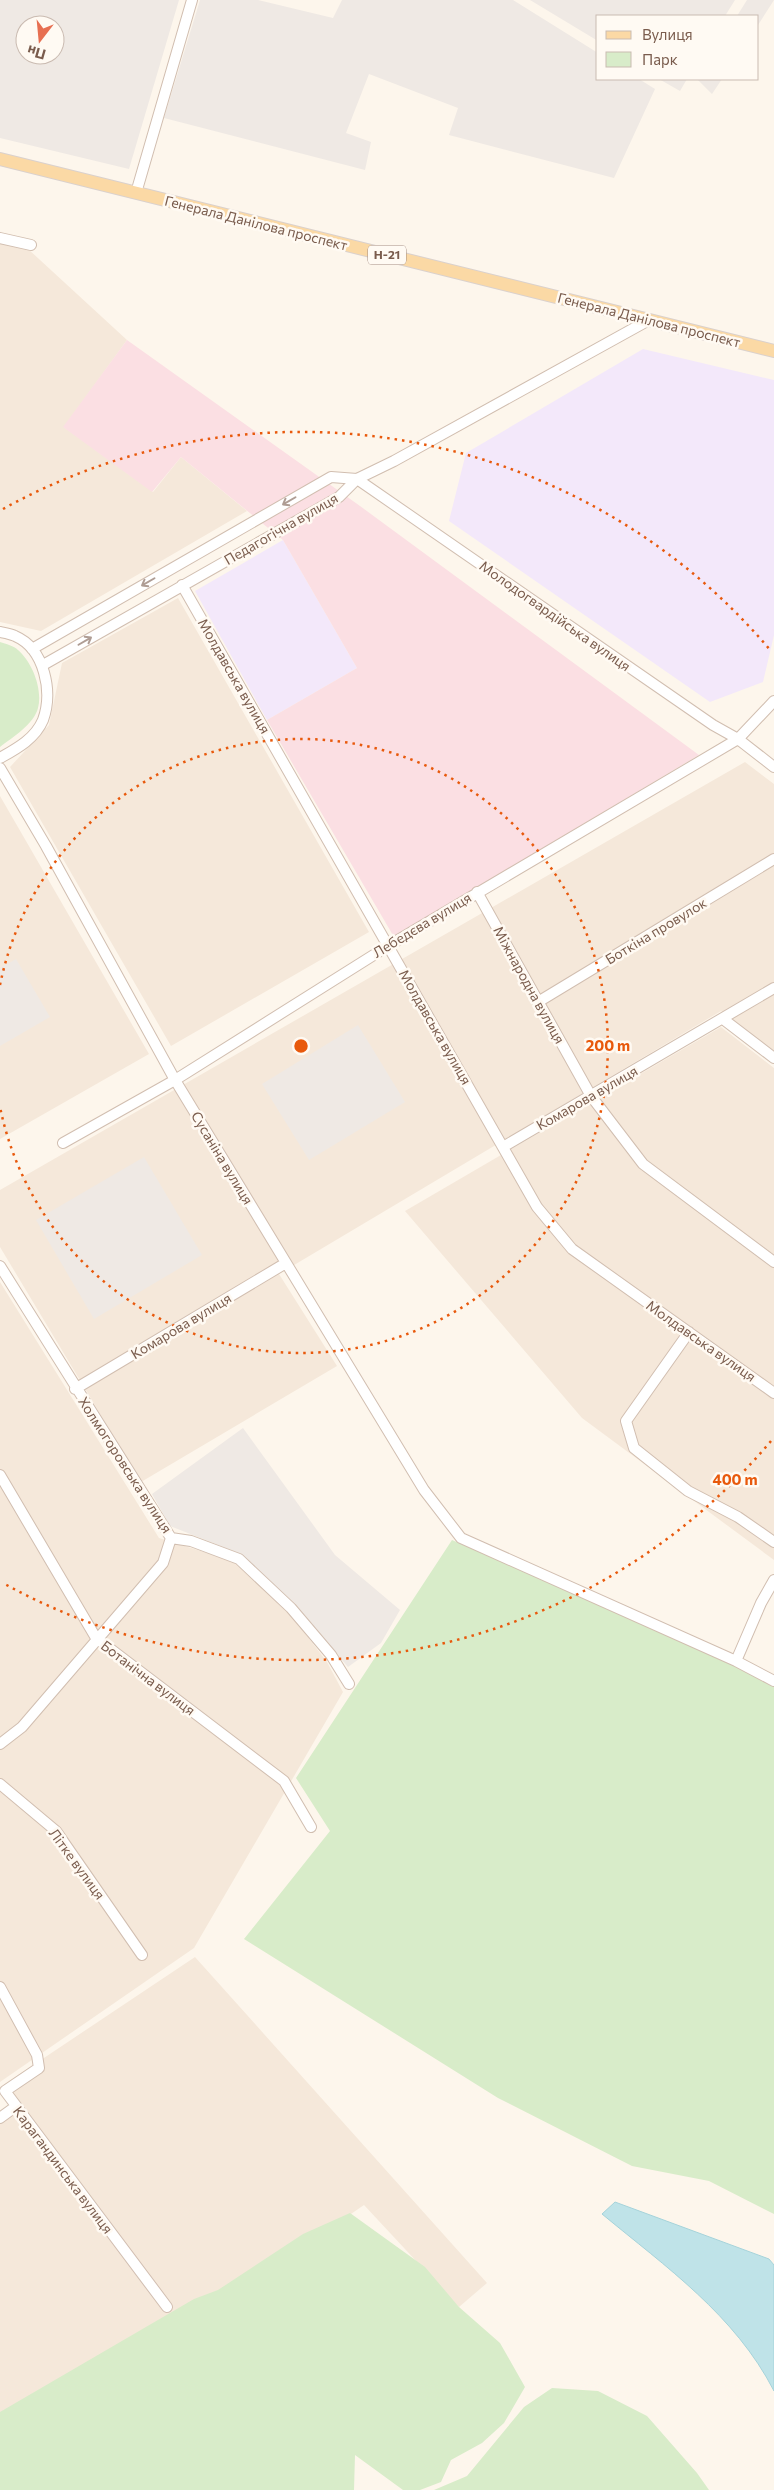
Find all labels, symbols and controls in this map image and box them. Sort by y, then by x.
north arrow [15,15,65,65]
legend [596,15,759,80]
text: Вулиця [642,25,693,43]
text: Пн [25,42,48,64]
text: Парк [642,50,678,68]
street label: Генерала Данілова проспект [163,192,350,254]
road number: Н-21 [368,246,406,264]
street label: Генерала Данілова проспект [556,289,743,351]
street label: Педагогічна вулиця [221,489,341,568]
one-way arrow [282,496,297,506]
street label: Молодогвардійська вулиця [476,557,634,674]
one-way arrow [141,577,156,587]
street label: Молдавська вулиця [195,615,274,736]
one-way arrow [77,636,92,646]
street label: Лебедєва вулиця [369,888,474,961]
street label: Боткіна провулок [602,893,710,968]
street label: Міжнародна вулиця [490,923,569,1046]
street label: Молдавська вулиця [396,966,475,1087]
text: 200 m [586,1036,630,1054]
centre of rings [292,1037,310,1055]
street label: Комарова вулиця [533,1062,640,1133]
street label: Сусаніна вулиця [188,1108,257,1207]
street label: Комарова вулиця [127,1289,234,1362]
street label: Молдавська вулиця [643,1296,759,1385]
street label: Холмогоровська вулиця [75,1393,176,1536]
text: 400 m [712,1470,758,1488]
street label: Ботанічна вулиця [98,1637,199,1719]
street label: Літке вулиця [46,1825,109,1903]
street label: Карагандинська вулиця [10,2103,117,2237]

